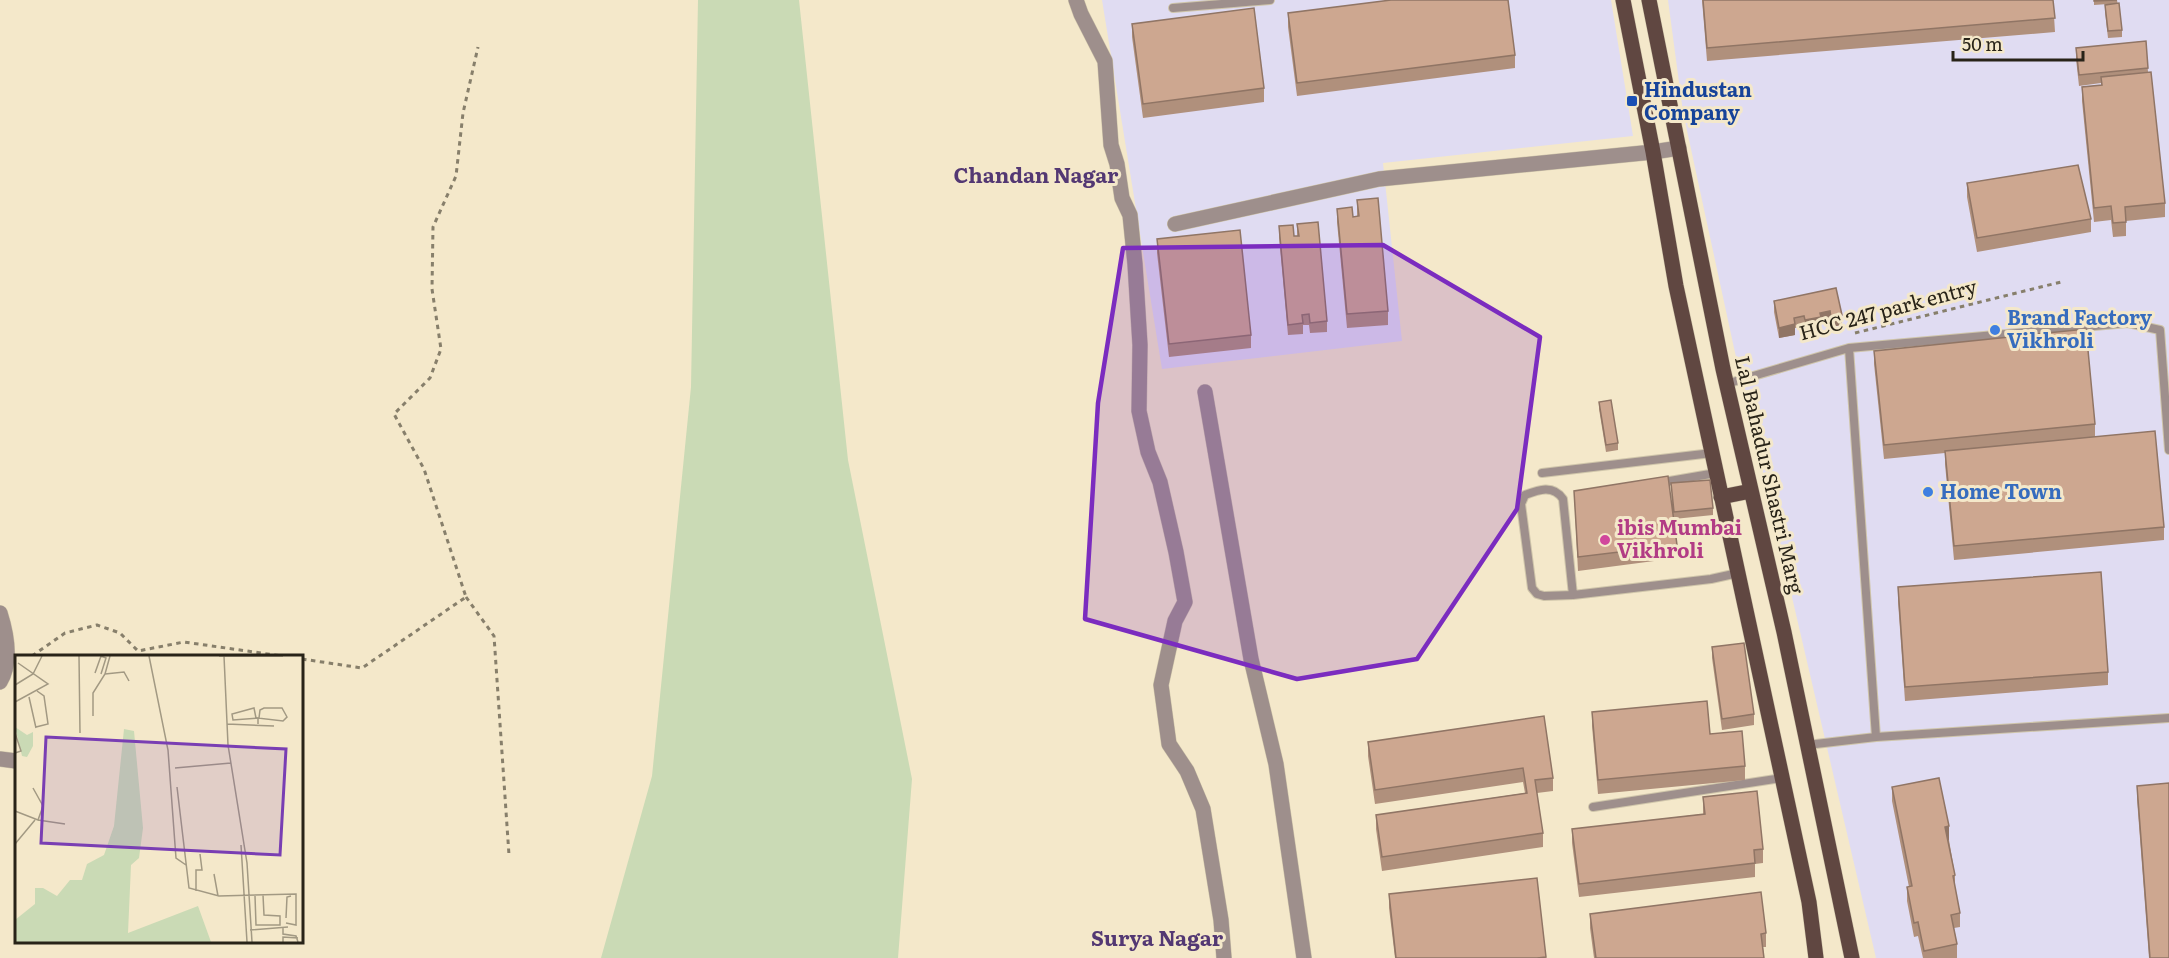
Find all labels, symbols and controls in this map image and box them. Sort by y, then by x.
scale bar [1953,24,2084,62]
text: 50 m [1962,30,2003,57]
place label: Hindustan Company [1644,73,1752,126]
marker: Hindustan Company [1625,94,1639,108]
district label: Chandan Nagar [953,158,1119,189]
street label: HCC 247 park entry [1795,270,1980,346]
place label: Brand Factory Vikhroli [2007,301,2153,354]
marker: Brand Factory Vikhroli [1988,323,2002,337]
street label: Lal Bahadur Shastri Marg [1729,353,1813,597]
place label: Home Town [1940,475,2062,505]
marker: Home Town [1921,485,1935,499]
place label: ibis Mumbai Vikhroli [1617,511,1742,564]
marker: ibis Mumbai Vikhroli [1598,533,1612,547]
inset map [15,655,303,943]
district label: Surya Nagar [1091,921,1224,952]

